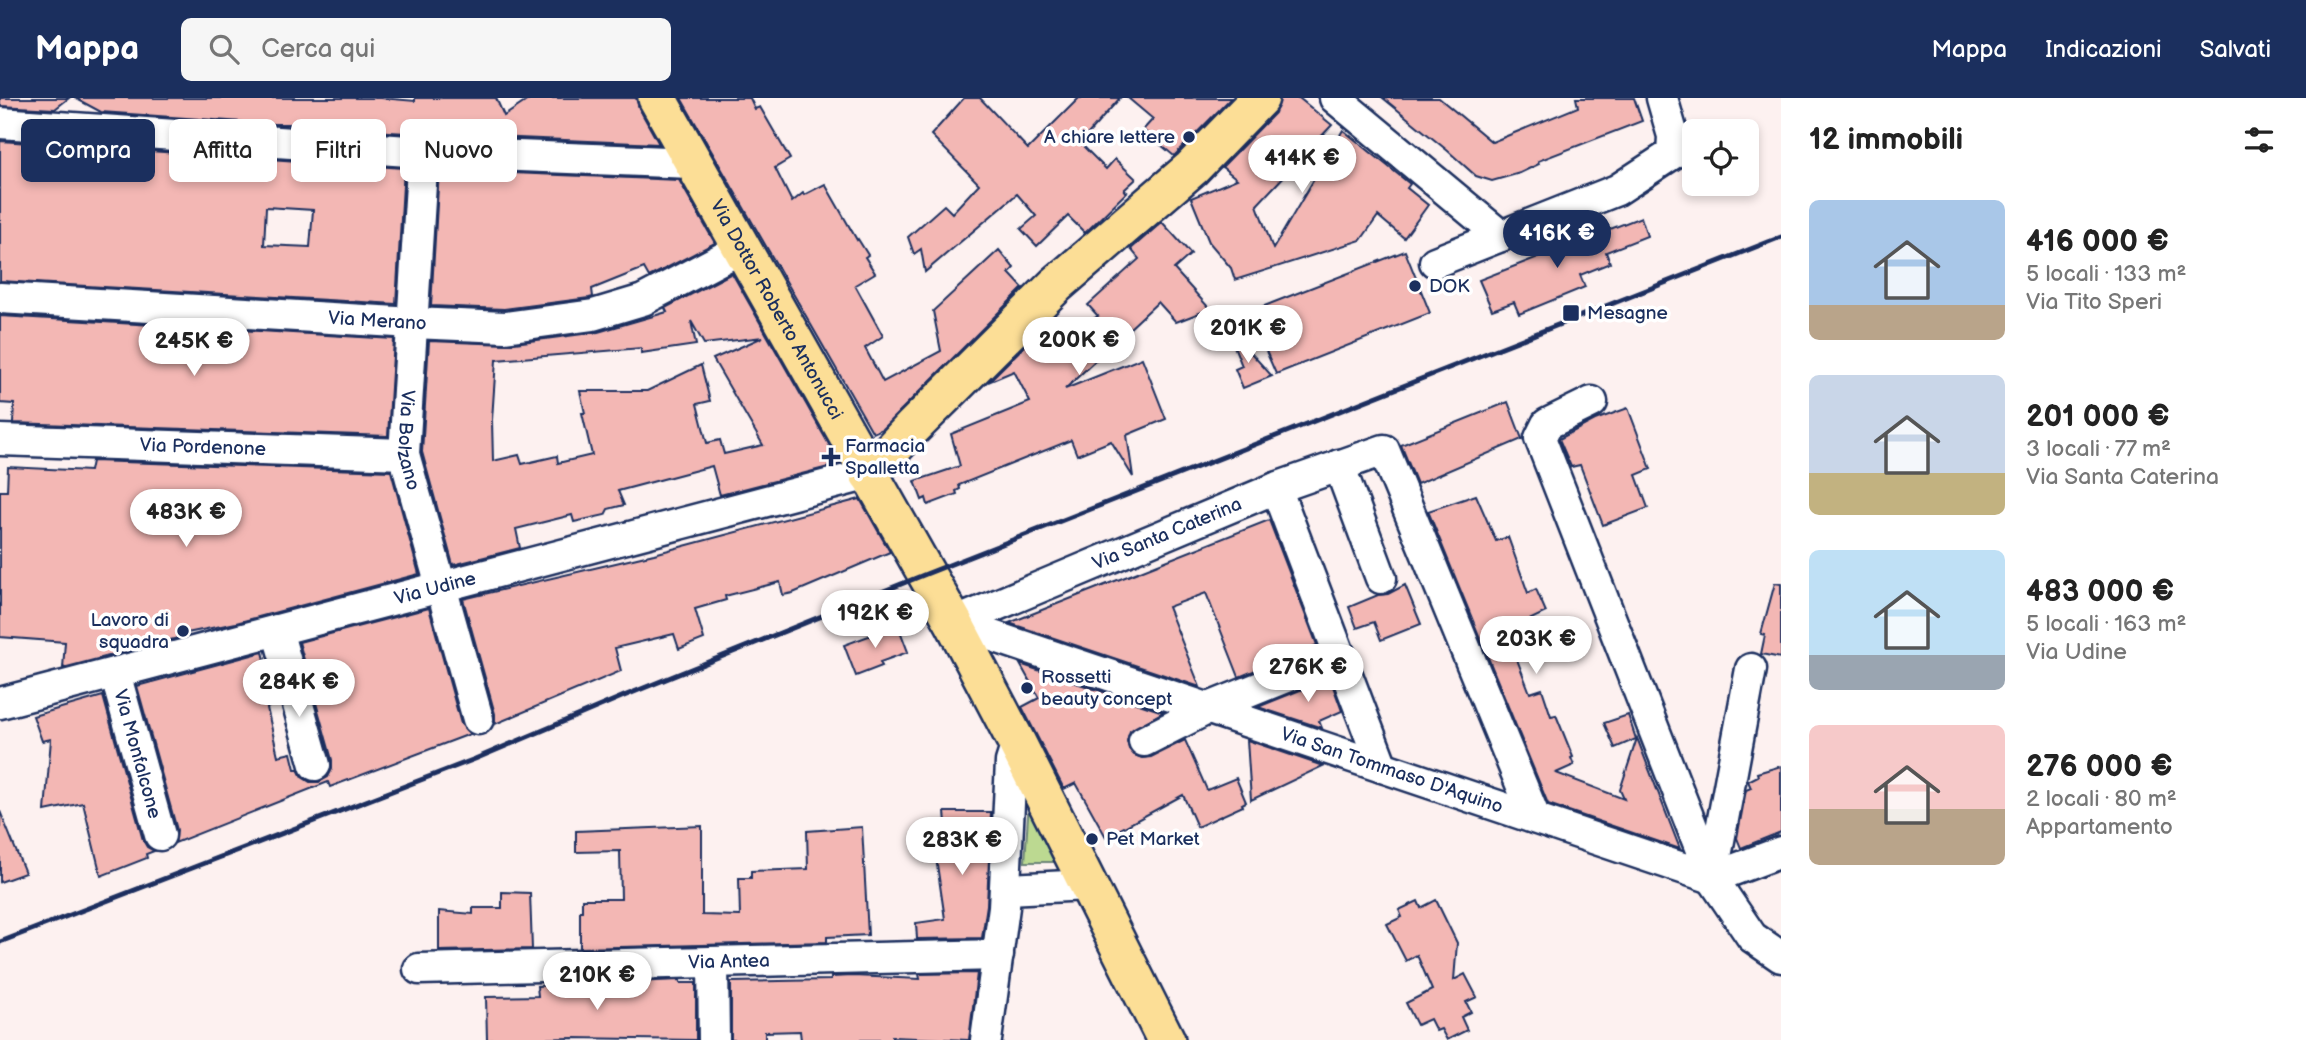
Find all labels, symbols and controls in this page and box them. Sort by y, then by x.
search box [181,18,671,81]
text: Mappa [35,29,139,69]
icon: search [205,30,243,68]
text: Cerca qui [261,34,375,65]
text: Mappa [1931,35,2007,64]
text: Indicazioni [2045,35,2162,64]
text: Salvati [2200,35,2271,64]
chip: Compra [21,119,155,182]
chip: Affitta [169,119,277,182]
chip: Filtri [291,119,386,182]
chip: Nuovo [400,119,517,182]
map controls [1682,119,1759,196]
button: locate [1682,119,1759,196]
icon: filters [2240,121,2278,159]
text: 12 immobili [1809,122,1963,158]
place label: A chiare lettere [1044,126,1175,149]
marker: A chiare lettere [1181,129,1197,145]
pin: 414K € [1245,136,1359,195]
text: 414K € [1264,144,1340,172]
street label: Via Dottor Roberto Antonucci [705,195,848,424]
pin: 416K € [1500,211,1614,270]
text: 416K € [1519,219,1595,247]
text: 416 000 € [2026,224,2169,260]
icon: home [1865,228,1949,312]
text: 5 locali · 133 m² [2026,260,2187,288]
place label: DOK [1429,275,1470,298]
marker: DOK [1407,278,1423,294]
text: Via Tito Speri [2026,288,2162,316]
place label: Mesagne [1587,302,1668,325]
marker: Mesagne [1561,303,1581,323]
street label: Via Merano [327,306,427,335]
pin: 201K € [1191,306,1305,365]
text: 201K € [1210,314,1286,342]
pin: 200K € [1022,317,1136,377]
pin: 245K € [137,318,251,378]
text: 200K € [1038,326,1120,354]
text: 245K € [155,327,233,355]
street label: Via Bolzano [392,389,425,493]
text: 201 000 € [2026,399,2170,435]
icon: home [1865,403,1949,487]
street label: Via Pordenone [139,433,266,461]
place label: Farmacia Spalletta [845,435,925,480]
text: 3 locali · 77 m² [2026,435,2171,463]
marker: Farmacia Spalletta [823,449,839,465]
text: Via Santa Caterina [2026,463,2219,491]
pin: 483K € [129,490,243,549]
street label: Via Santa Caterina [1089,492,1245,575]
text: 483K € [146,498,226,526]
street label: Via Udine [392,567,478,610]
text: 483 000 € [2026,574,2174,610]
icon: home [1865,578,1949,662]
pin: 192K € [818,590,932,650]
text: 192K € [837,599,913,627]
place label: Lavoro di squadra [90,609,169,654]
text: 5 locali · 163 m² [2026,610,2186,638]
pin: 203K € [1479,616,1593,676]
marker: Lavoro di squadra [175,623,191,639]
text: 203K € [1496,625,1576,653]
text: Via Udine [2026,638,2127,666]
pin: 276K € [1251,644,1365,704]
text: 276K € [1269,653,1347,681]
pin: 284K € [242,660,356,719]
place label: Rossetti beauty concept [1041,666,1172,711]
text: 284K € [259,668,339,696]
marker: Rossetti beauty concept [1019,680,1035,696]
street label: Via Monfalcone [109,687,166,821]
street label: Via San Tommaso D'Aquino [1278,722,1506,818]
text: 276 000 € [2026,749,2173,785]
icon: home [1865,753,1949,837]
text: 2 locali · 80 m² [2026,785,2177,813]
text: Appartamento [2026,813,2173,841]
pin: 283K € [905,818,1019,877]
text: 283K € [922,826,1002,854]
place label: Pet Market [1106,828,1200,851]
marker: Pet Market [1084,831,1100,847]
street label: Via Antea [688,949,770,974]
pin: 210K € [540,953,654,1012]
text: 210K € [559,961,635,989]

